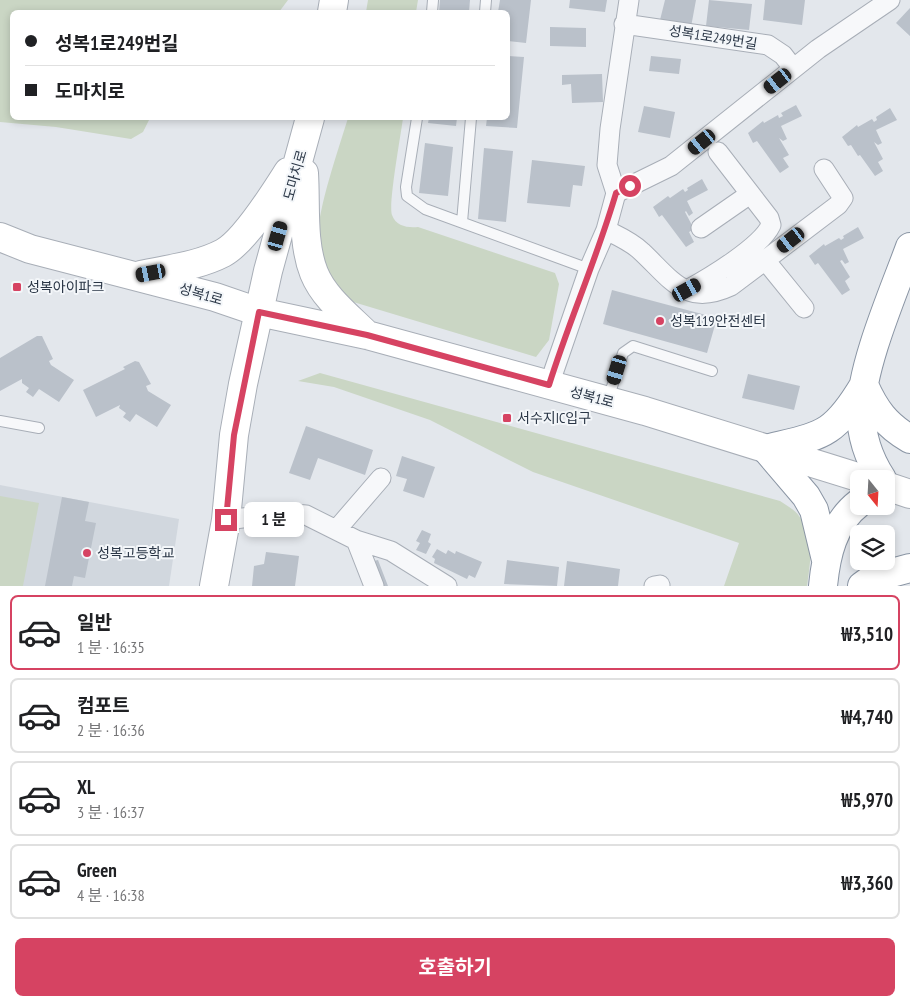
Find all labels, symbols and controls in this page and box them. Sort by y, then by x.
street label: 성복1로249번길 [667,21,759,53]
text: 성복1로249번길 [55,31,179,55]
car [761,66,794,96]
text: 도마치로 [55,79,125,103]
car [685,127,718,157]
street label: 도마치로 [279,148,311,202]
route start [619,175,641,197]
car [266,220,289,252]
car [774,225,807,255]
car [134,263,167,283]
car [670,276,703,304]
place label: 성복아이파크 [27,278,104,296]
street label: 성복1로 [177,279,225,309]
marker: 성복아이파크 [11,281,23,293]
place label: 성복119안전센터 [670,312,766,330]
marker: 성복119안전센터 [654,315,666,327]
car [605,353,628,387]
street label: 성복1로 [568,382,616,412]
place label: 서수지IC입구 [517,409,591,427]
marker: 서수지IC입구 [501,412,513,424]
north arrow [850,470,895,515]
map controls [850,470,895,570]
callout: 1 분 [244,502,304,538]
route end [215,509,237,531]
text: 1 분 [261,509,287,529]
button: layers [850,525,895,570]
place label: 성복고등학교 [97,544,174,562]
marker: 성복고등학교 [81,547,93,559]
icon: car [17,610,62,655]
text: 일반 [77,610,112,634]
text: ₩3,510 [841,622,893,646]
text: 1 분 · 16:35 [77,637,145,657]
icon: car [17,693,62,738]
text: 컴포트 [77,693,129,717]
text: ₩4,740 [841,705,893,729]
text: 2 분 · 16:36 [77,720,145,740]
text: XL [77,775,95,799]
icon: car [17,776,62,821]
text: ₩5,970 [841,788,893,812]
text: 3 분 · 16:37 [77,802,145,822]
text: Green [77,858,117,882]
icon: car [17,859,62,904]
text: ₩3,360 [841,871,893,895]
text: 4 분 · 16:38 [77,885,145,905]
button: 호출하기 [15,938,895,996]

